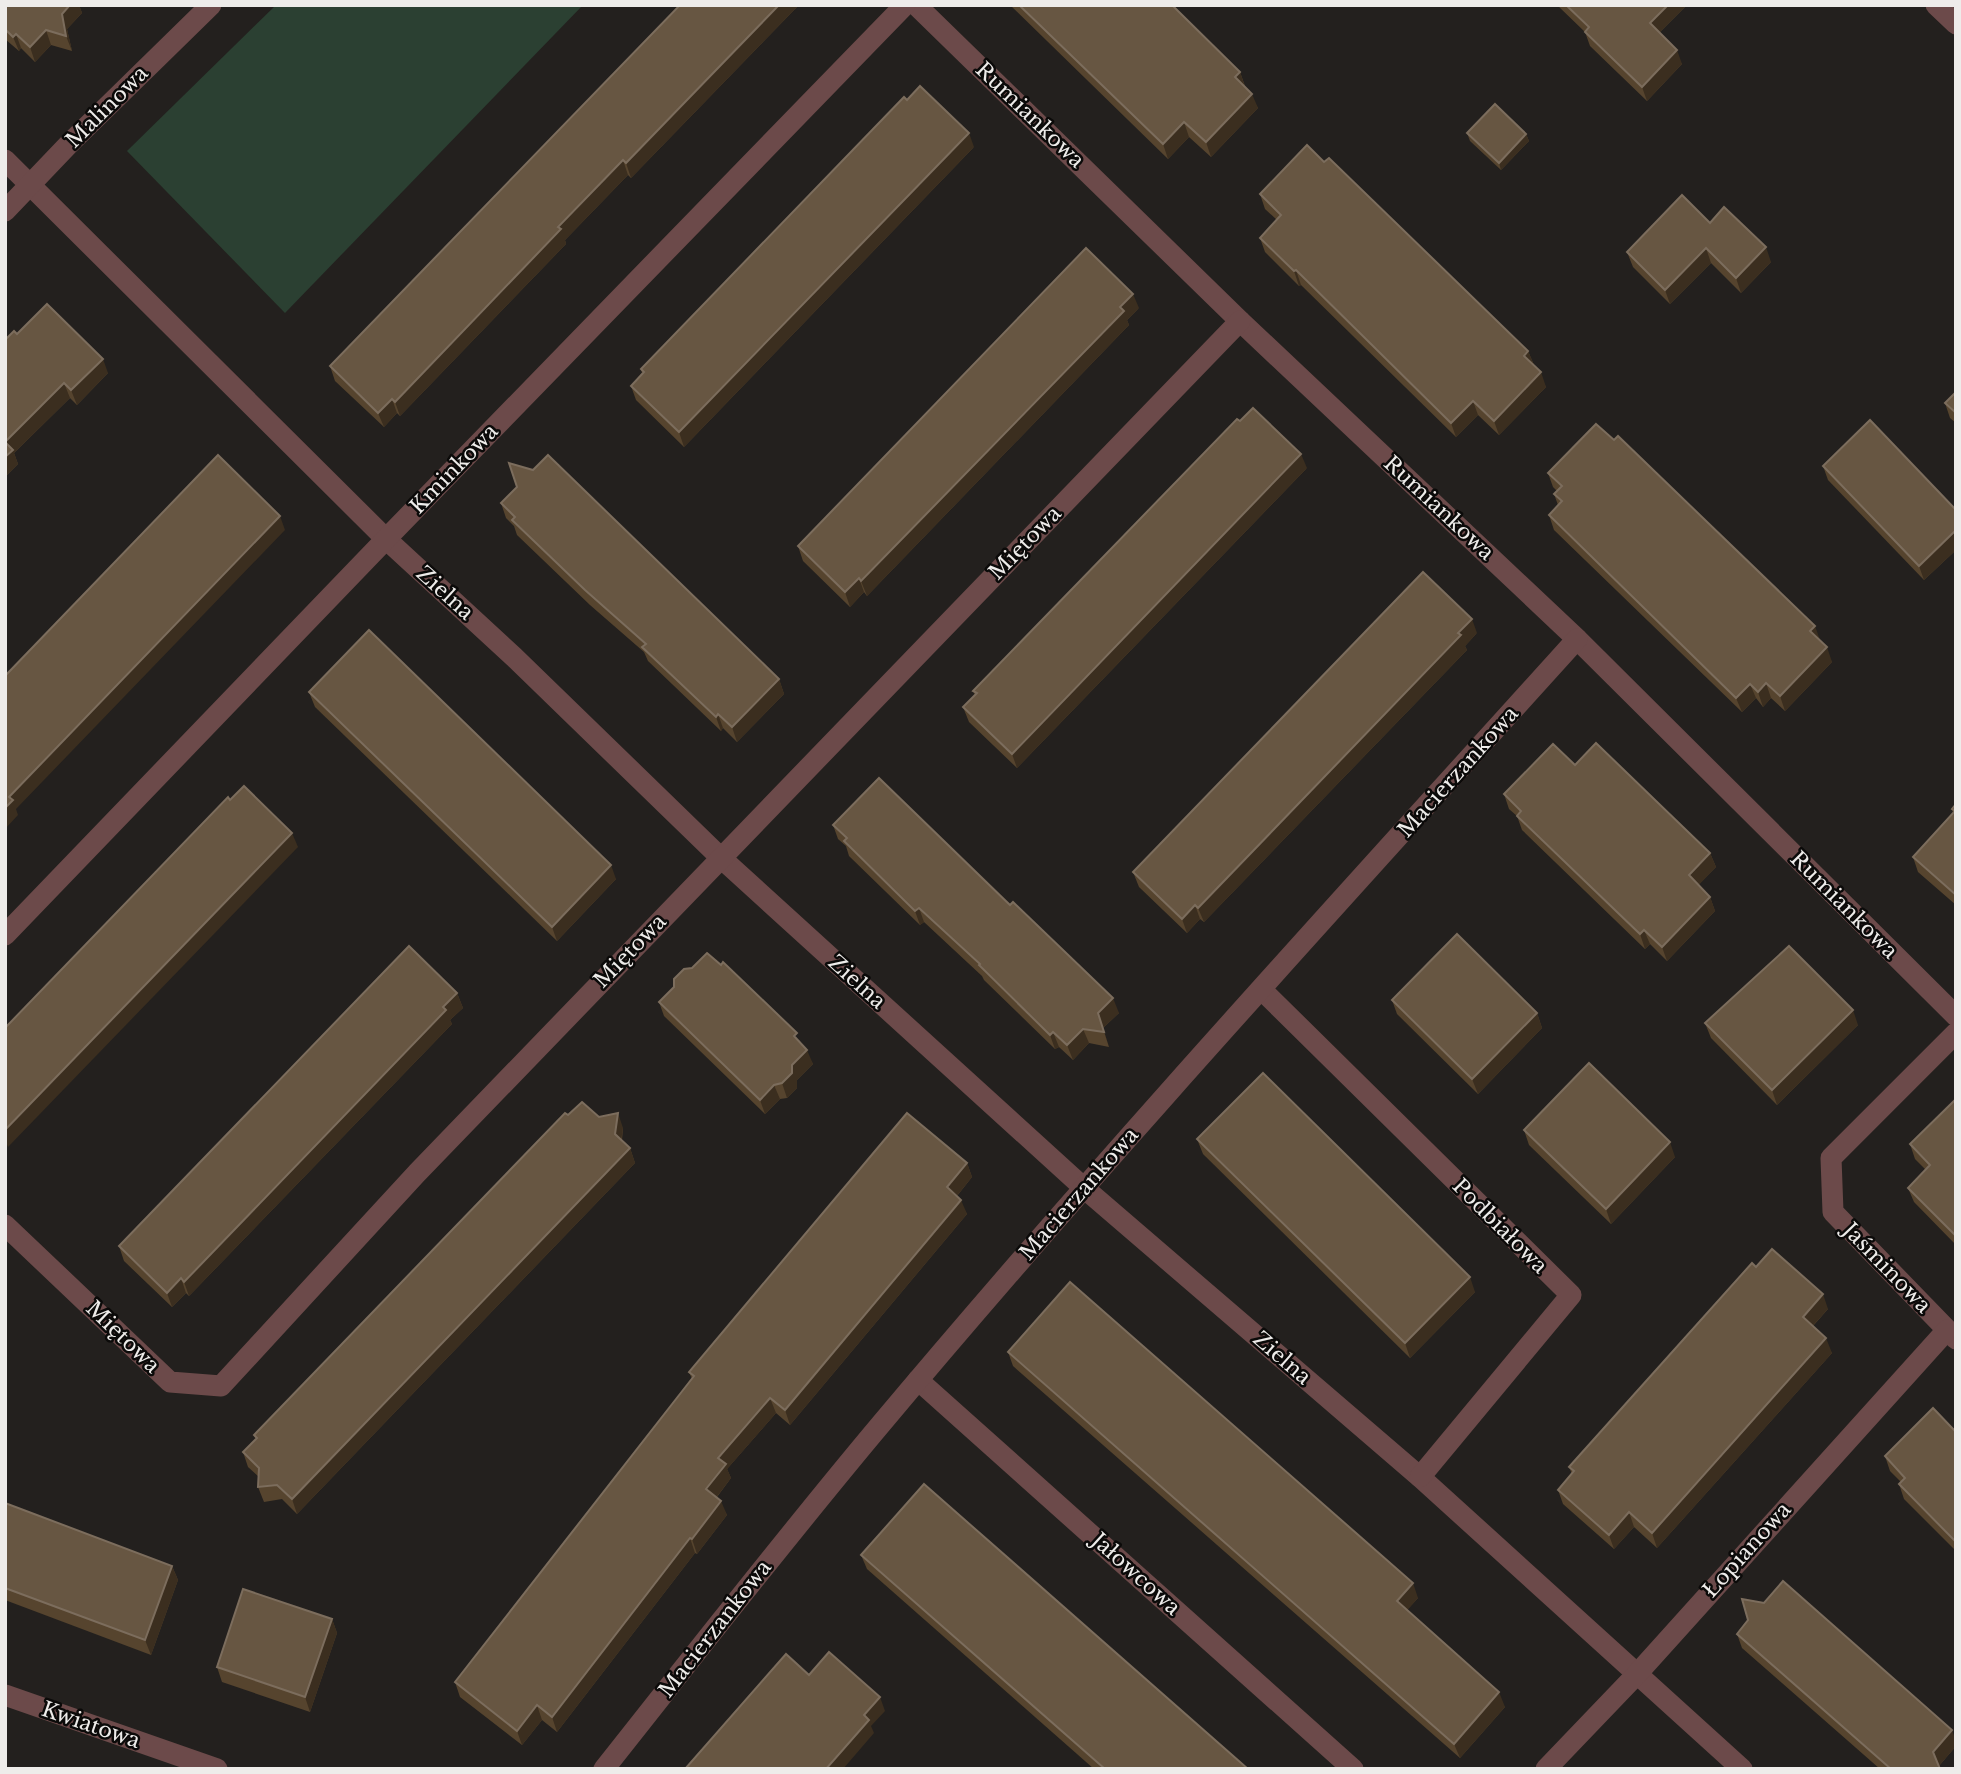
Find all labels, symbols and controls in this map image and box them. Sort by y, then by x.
street label: Rumiankowa [970,57,1090,174]
street label: Malinowa [60,60,154,154]
street label: Kminkowa [405,418,504,520]
street label: Rumiankowa [1378,450,1500,566]
street label: Miętowa [983,500,1067,585]
street label: Zielna [411,560,479,626]
street label: Macierzankowa [1392,701,1524,843]
street label: Rumiankowa [1785,846,1903,964]
street label: Miętowa [588,908,672,993]
street label: Zielna [823,949,891,1015]
street label: Macierzankowa [1014,1122,1144,1266]
street label: Podbiałowa [1447,1173,1553,1279]
street label: Jaśminowa [1835,1215,1937,1319]
street label: Miętowa [81,1295,166,1379]
street label: Zielna [1248,1326,1317,1390]
street label: Łopianowa [1697,1497,1797,1603]
street label: Jałowcowa [1084,1525,1186,1621]
street label: Macierzankowa [653,1555,777,1703]
street label: Kwiatowa [38,1696,144,1754]

